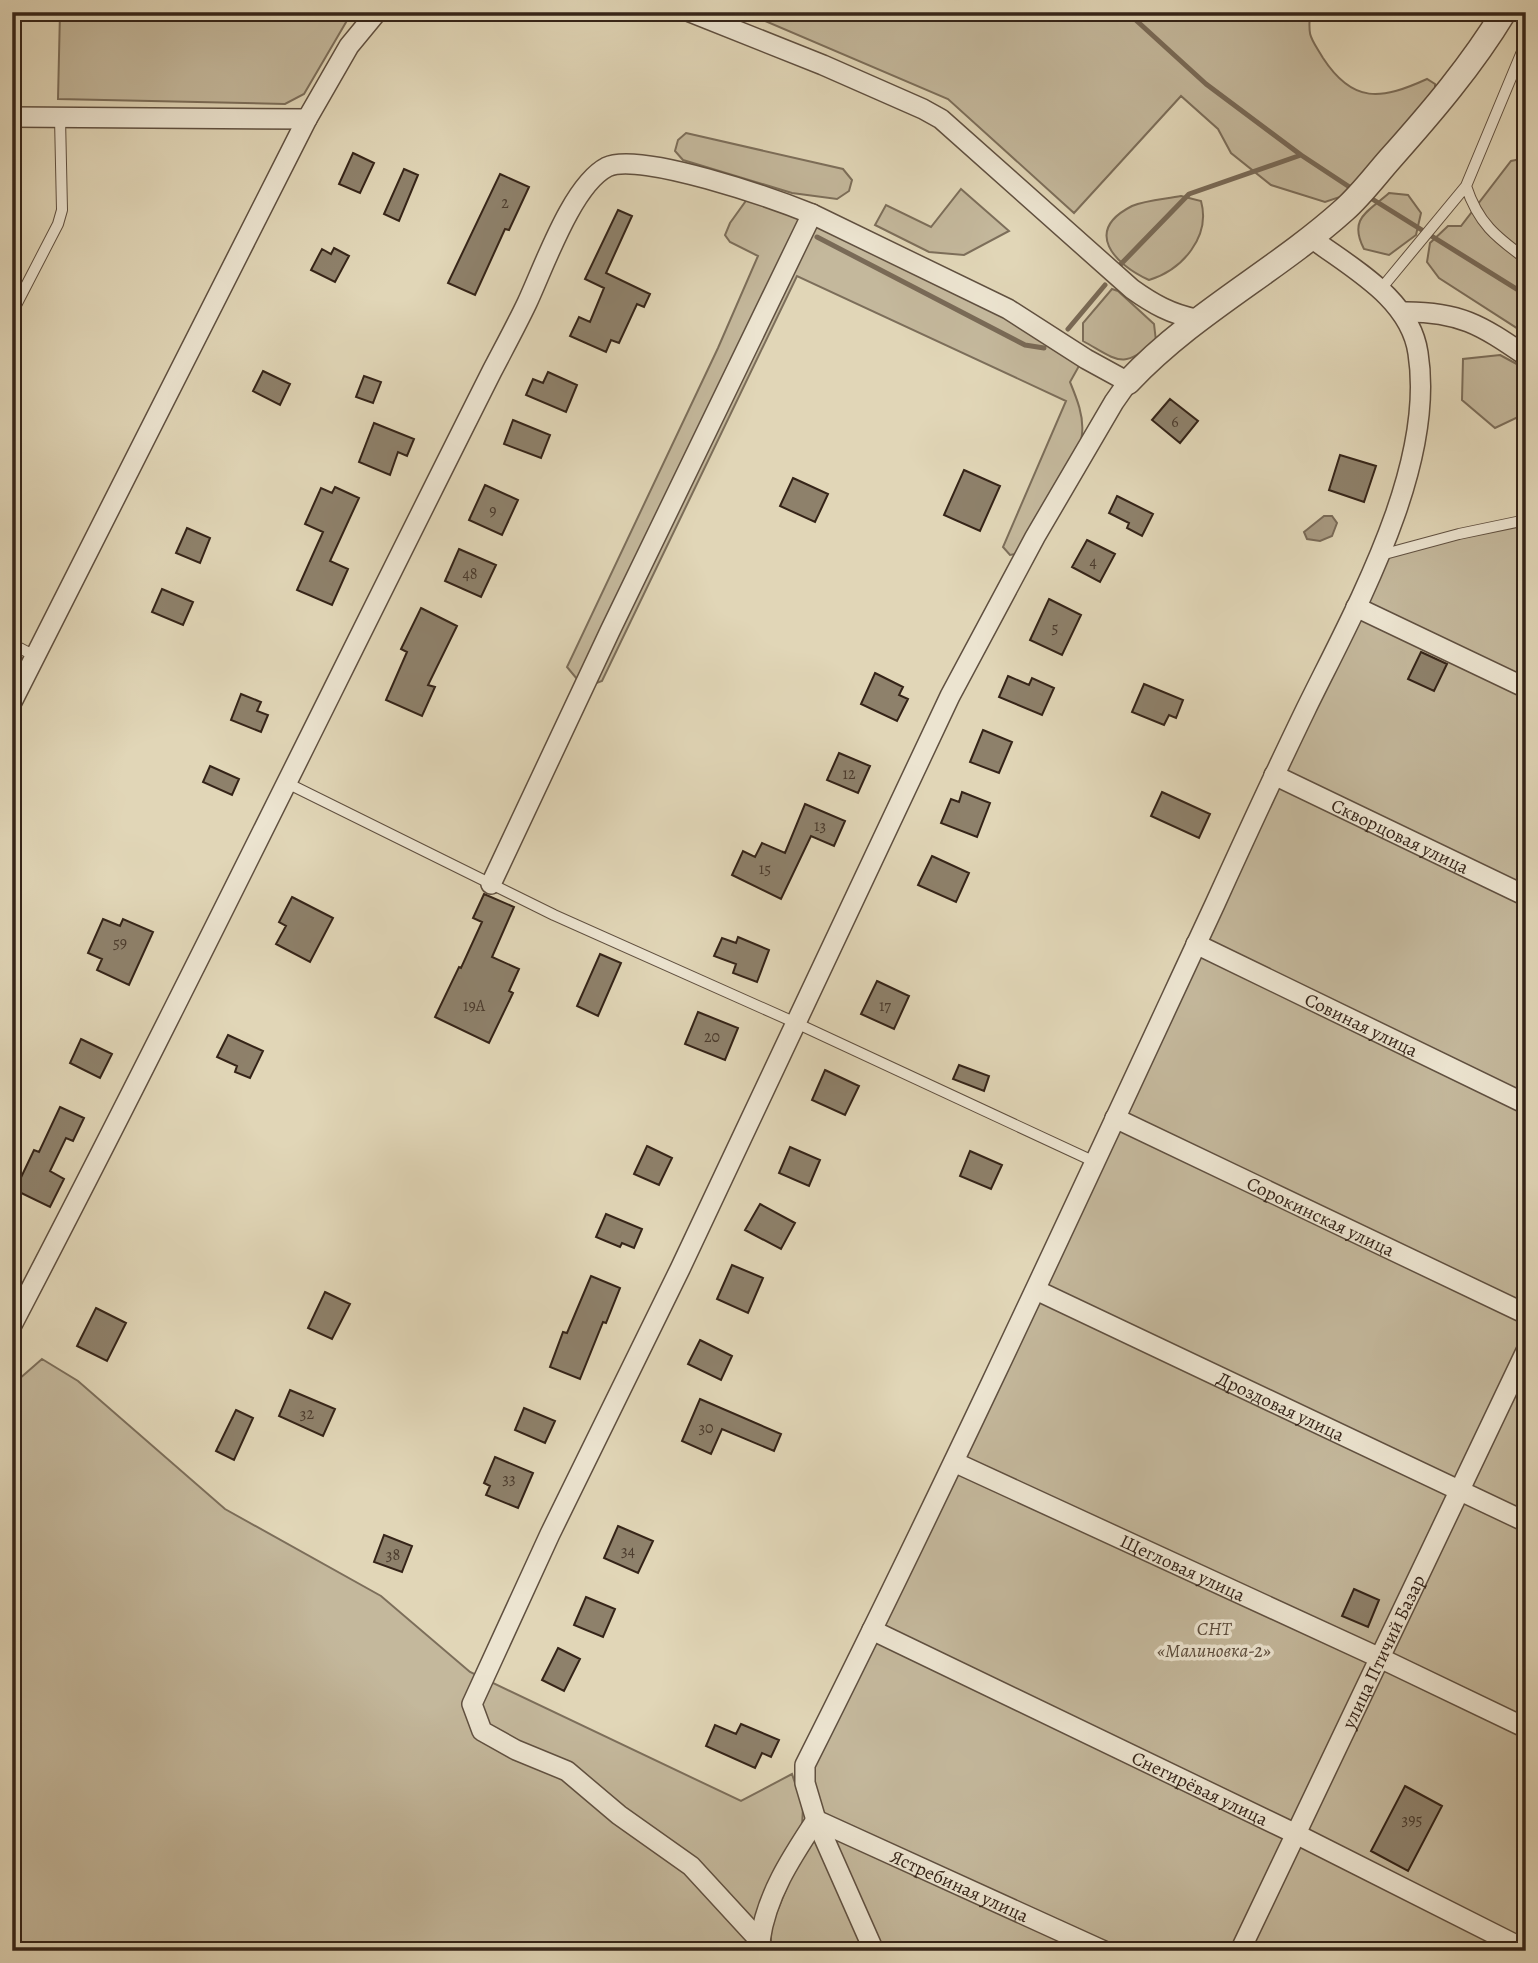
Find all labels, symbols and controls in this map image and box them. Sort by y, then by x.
house number: 2 [501,192,509,214]
house number: 6 [1171,411,1179,433]
house number: 9 [489,500,497,522]
house number: 4 [1089,551,1097,573]
house number: 48 [462,563,478,585]
house number: 5 [1052,617,1059,639]
house number: 12 [842,763,856,785]
street label: Скворцовая улица [1327,792,1473,881]
house number: 13 [814,815,826,837]
house number: 15 [759,858,771,880]
house number: 59 [113,932,127,954]
street label: Совиная улица [1300,987,1422,1064]
house number: 19А [463,995,486,1017]
house number: 17 [879,995,891,1017]
house number: 20 [704,1026,720,1048]
street label: Сорокинская улица [1242,1171,1399,1263]
street label: Дроздовая улица [1212,1366,1349,1448]
house number: 32 [300,1403,315,1425]
house number: 30 [698,1417,714,1439]
house number: 33 [502,1468,516,1490]
street label: Щегловая улица [1116,1528,1249,1608]
house number: 34 [621,1540,635,1562]
house number: 38 [386,1544,400,1566]
street label: улица Птичий Базар [1336,1571,1432,1734]
park label: СНТ «Малиновка-2» [1157,1616,1271,1664]
street label: Снегирёвая улица [1127,1745,1272,1833]
house number: 395 [1402,1809,1423,1831]
street label: Ястребиная улица [886,1844,1033,1929]

